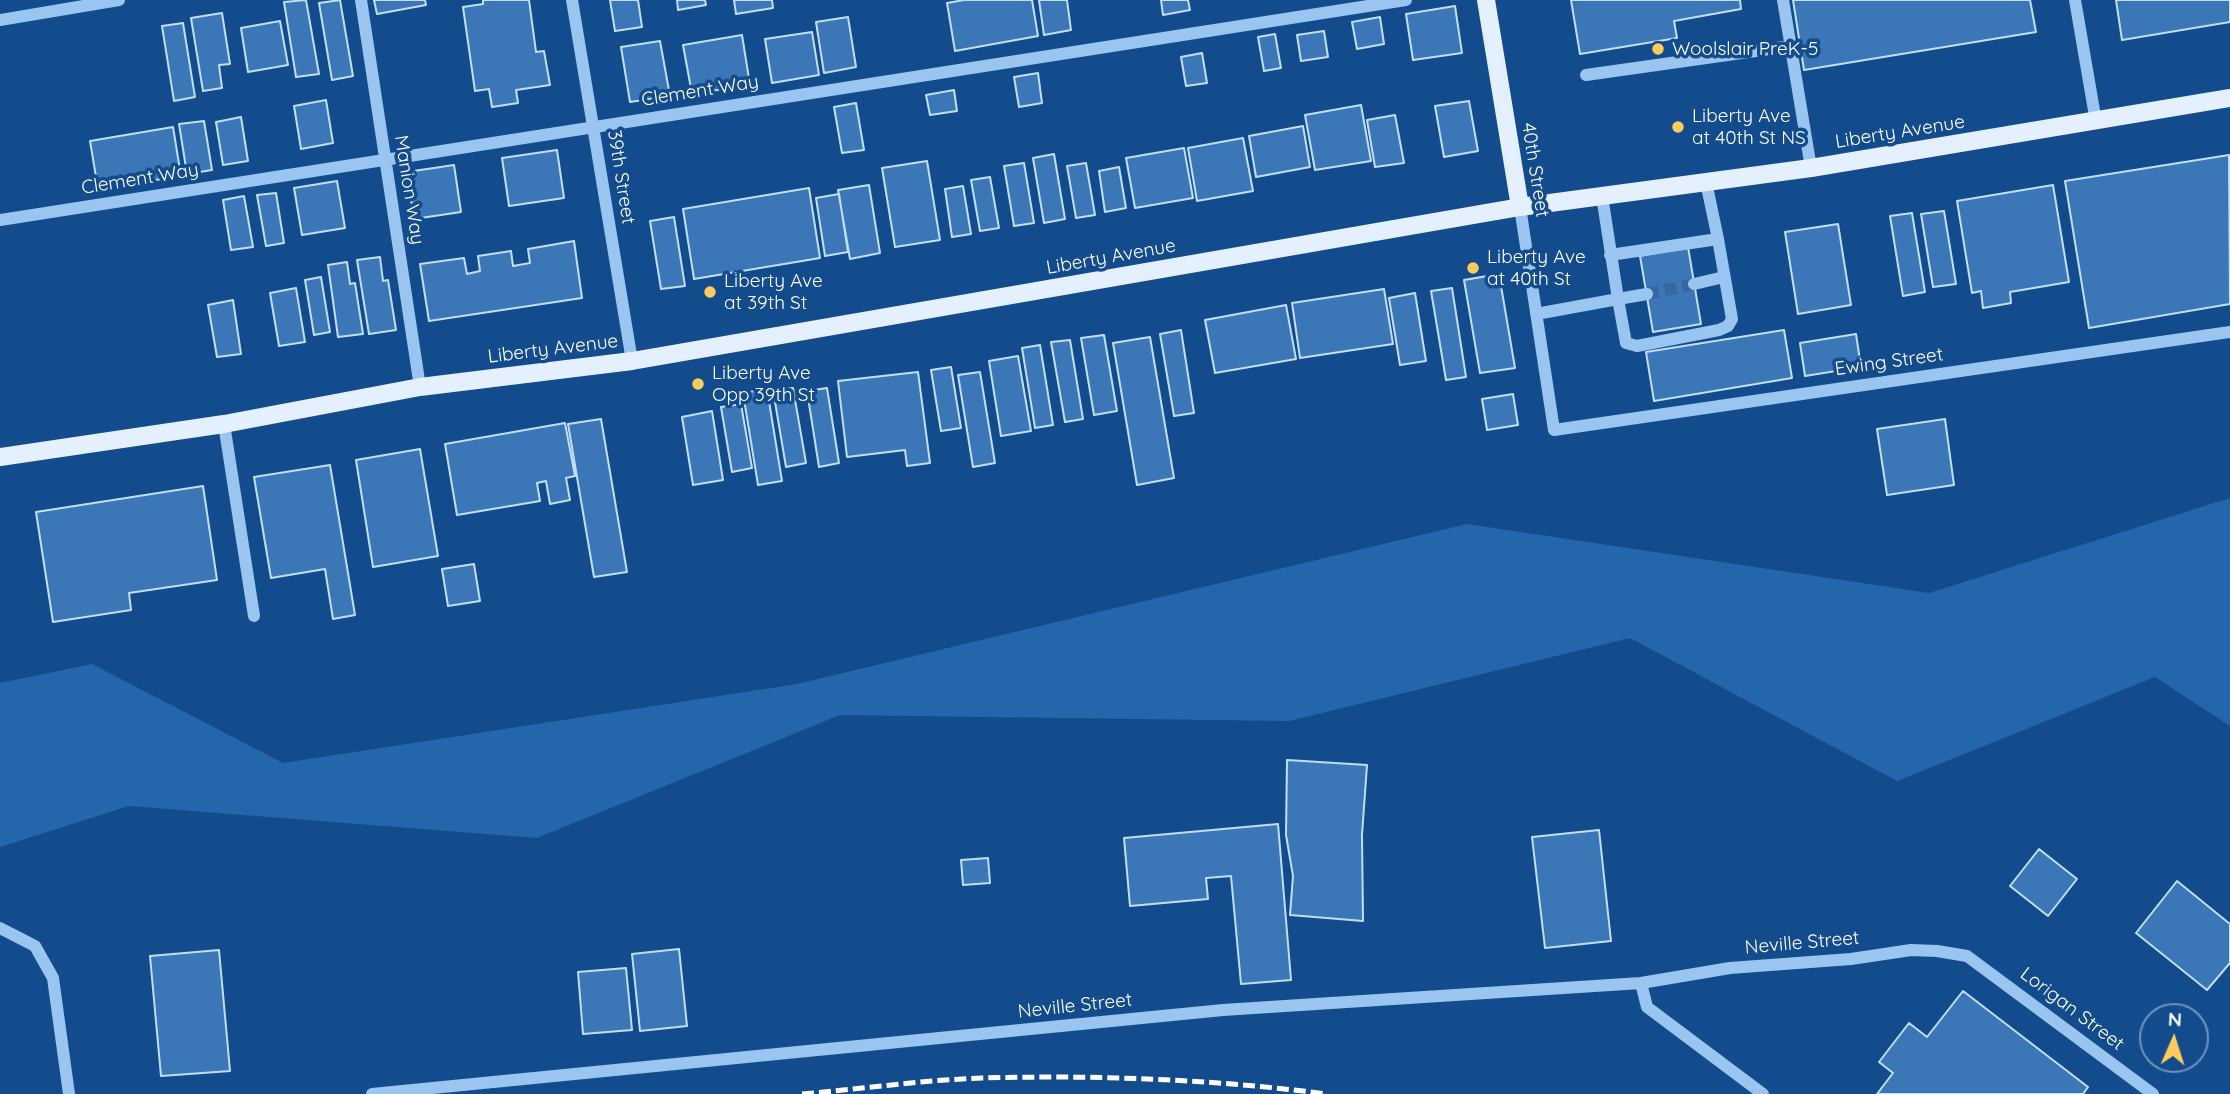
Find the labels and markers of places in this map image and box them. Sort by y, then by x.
place label: Woolslair PreK-5 [1672,38,1818,60]
marker: Woolslair PreK-5 [1650,41,1666,57]
place label: Liberty Ave at 40th St NS [1692,105,1806,149]
marker: Liberty Ave at 40th St NS [1670,119,1686,135]
place label: Liberty Ave at 40th St [1487,246,1586,290]
marker: Liberty Ave at 40th St [1465,260,1481,276]
place label: Liberty Ave at 39th St [724,270,823,314]
marker: Liberty Ave at 39th St [702,284,718,300]
place label: Liberty Ave Opp 39th St [712,362,815,406]
marker: Liberty Ave Opp 39th St [690,376,706,392]

